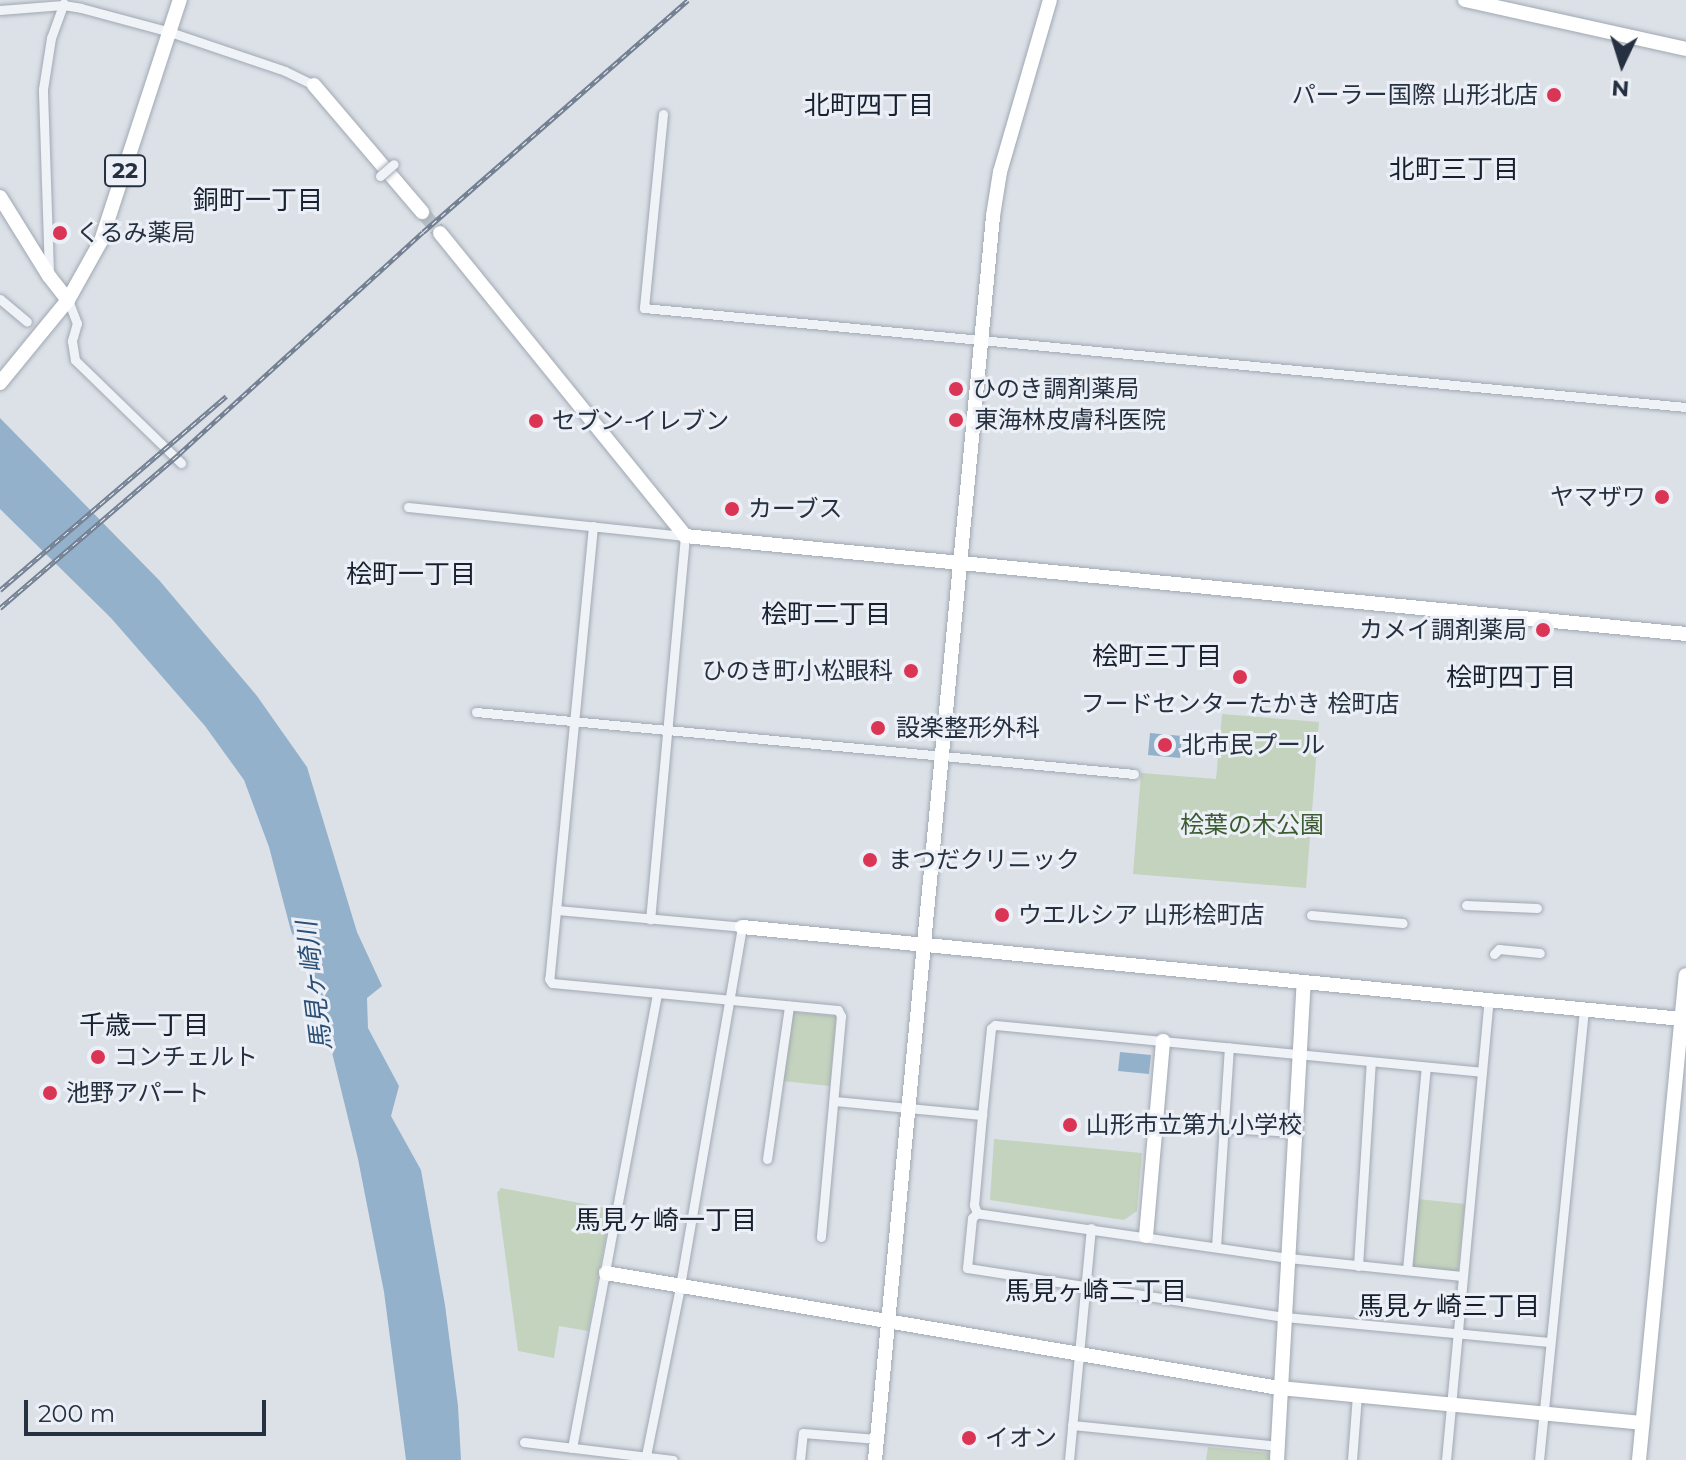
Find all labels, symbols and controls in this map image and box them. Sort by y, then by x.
north arrow [1582,24,1662,104]
text: N [1610,74,1630,103]
place label: パーラー国際 山形北店 [1292,81,1538,109]
marker: パーラー国際 山形北店 [1545,86,1563,104]
district label: 北町四丁目 [804,90,934,122]
road number: 22 [103,153,147,189]
district label: 北町三丁目 [1389,154,1519,186]
district label: 銅町一丁目 [193,185,323,217]
place label: くるみ薬局 [76,219,196,247]
marker: くるみ薬局 [51,224,69,242]
place label: ひのき調剤薬局 [972,375,1140,403]
marker: ひのき調剤薬局 [947,380,965,398]
place label: 東海林皮膚科医院 [974,406,1166,434]
place label: セブン-イレブン [552,407,729,435]
marker: 東海林皮膚科医院 [945,409,967,431]
marker: セブン-イレブン [527,412,545,430]
place label: ヤマザワ [1550,483,1646,511]
marker: ヤマザワ [1653,488,1671,506]
place label: カーブス [748,495,844,523]
marker: カーブス [723,500,741,518]
district label: 桧町一丁目 [346,559,476,591]
district label: 桧町二丁目 [761,599,891,631]
place label: カメイ調剤薬局 [1359,616,1527,644]
marker: カメイ調剤薬局 [1534,621,1552,639]
district label: 桧町三丁目 [1092,641,1222,673]
place label: ひのき町小松眼科 [701,657,893,685]
marker: ひのき町小松眼科 [900,660,922,682]
district label: 桧町四丁目 [1446,662,1576,694]
marker: フードセンターたかき 桧町店 [1231,668,1249,686]
place label: フードセンターたかき 桧町店 [1081,690,1399,718]
place label: 設楽整形外科 [896,714,1040,742]
marker: 設楽整形外科 [867,717,889,739]
place label: 北市民プール [1181,731,1325,759]
marker: 北市民プール [1156,736,1174,754]
park label: 桧葉の木公園 [1180,811,1324,839]
place label: まつだクリニック [888,846,1080,874]
marker: まつだクリニック [859,849,881,871]
place label: ウエルシア 山形桧町店 [1018,901,1264,929]
marker: ウエルシア 山形桧町店 [993,906,1011,924]
water label: 馬見ヶ崎川 [292,920,338,1052]
district label: 千歳一丁目 [79,1010,209,1042]
place label: コンチェルト [114,1043,258,1071]
marker: コンチェルト [89,1048,107,1066]
place label: 池野アパート [66,1079,210,1107]
marker: 池野アパート [41,1084,59,1102]
place label: 山形市立第九小学校 [1086,1111,1302,1139]
marker: 山形市立第九小学校 [1061,1116,1079,1134]
district label: 馬見ヶ崎一丁目 [575,1205,757,1237]
district label: 馬見ヶ崎二丁目 [1005,1276,1187,1308]
district label: 馬見ヶ崎三丁目 [1358,1291,1540,1323]
scale bar [28,1384,270,1434]
text: 200 m [38,1399,115,1428]
place label: イオン [985,1424,1057,1452]
marker: イオン [960,1429,978,1447]

